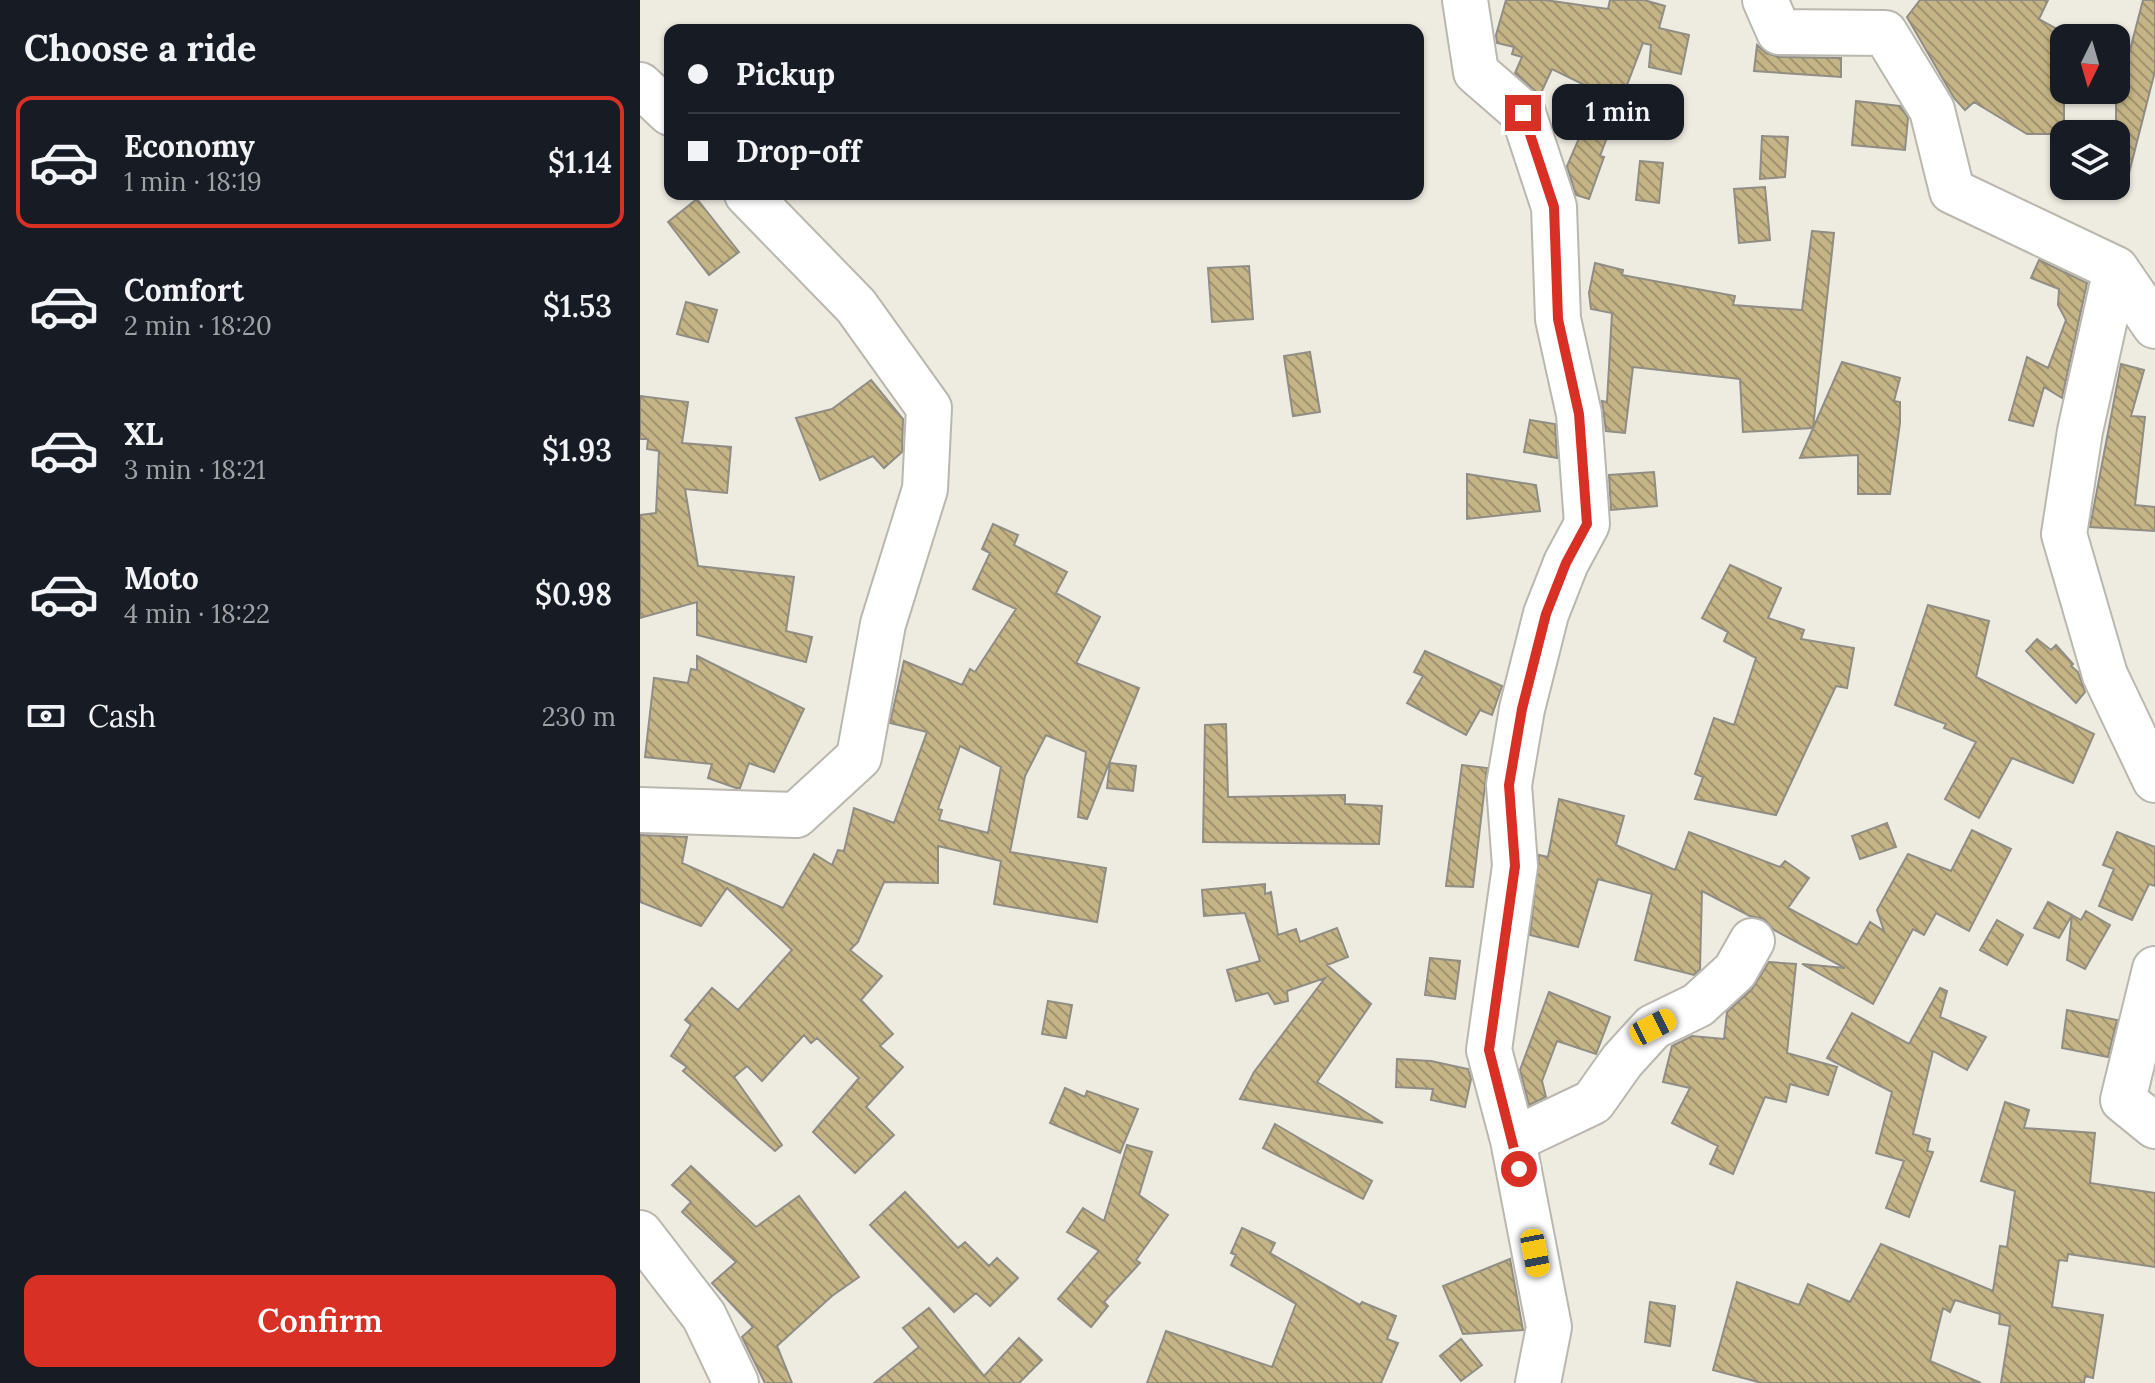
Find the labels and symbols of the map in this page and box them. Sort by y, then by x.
north arrow [2050,24,2130,104]
callout: 1 min [1551,85,1683,141]
route end [1505,95,1541,131]
car [1626,1005,1680,1049]
route start [1501,1151,1537,1187]
car [1519,1227,1551,1279]

